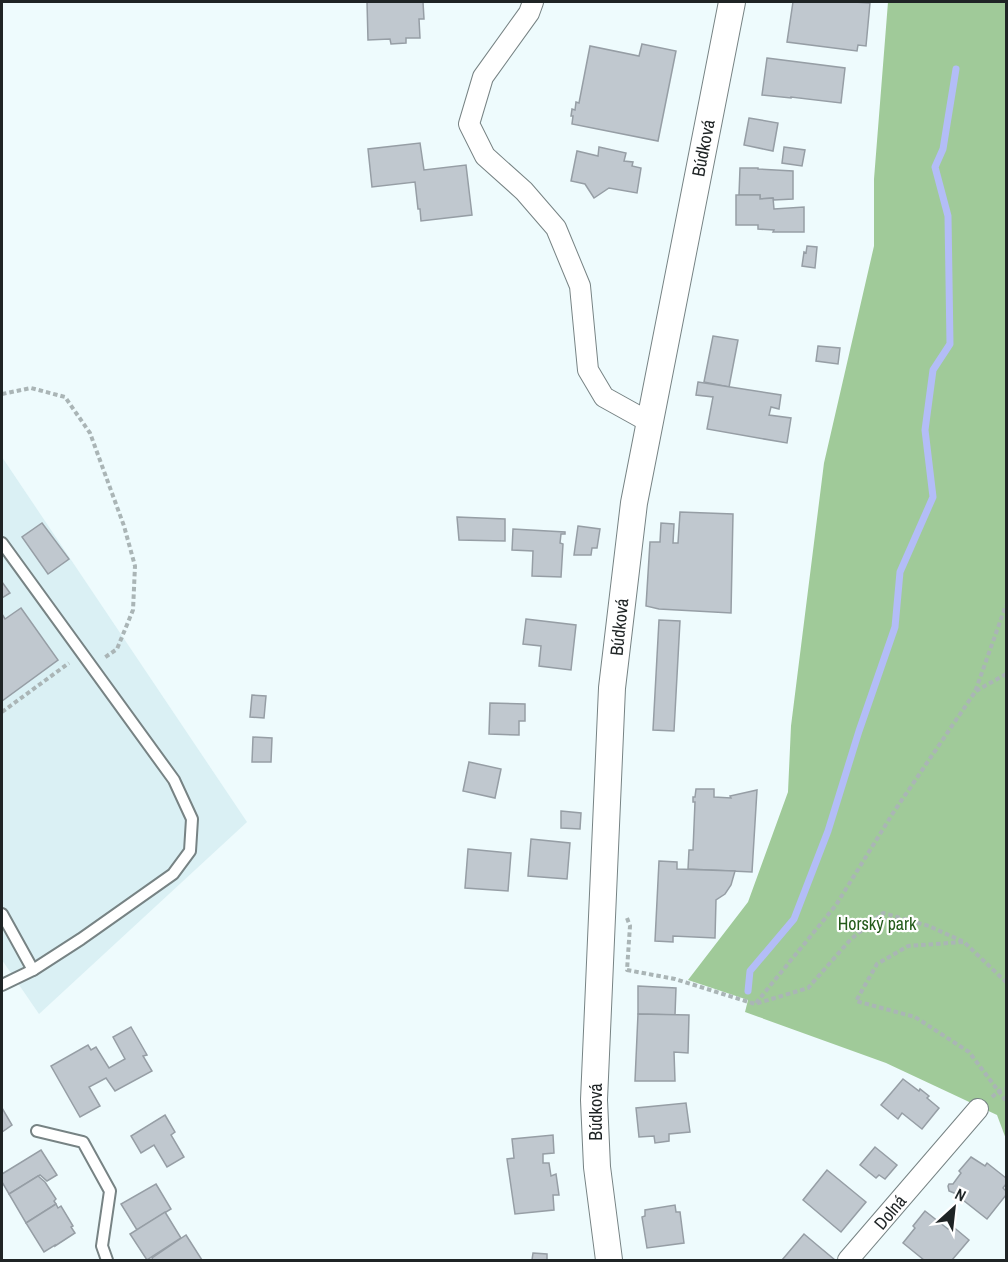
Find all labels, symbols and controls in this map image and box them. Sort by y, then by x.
street label: Búdková [685,117,721,179]
street label: Búdková [604,597,634,657]
park label: Horský park [838,911,917,936]
street label: Búdková [583,1083,608,1141]
north arrow [924,1178,984,1238]
text: N [952,1183,970,1207]
street label: Dolná [868,1189,912,1235]

